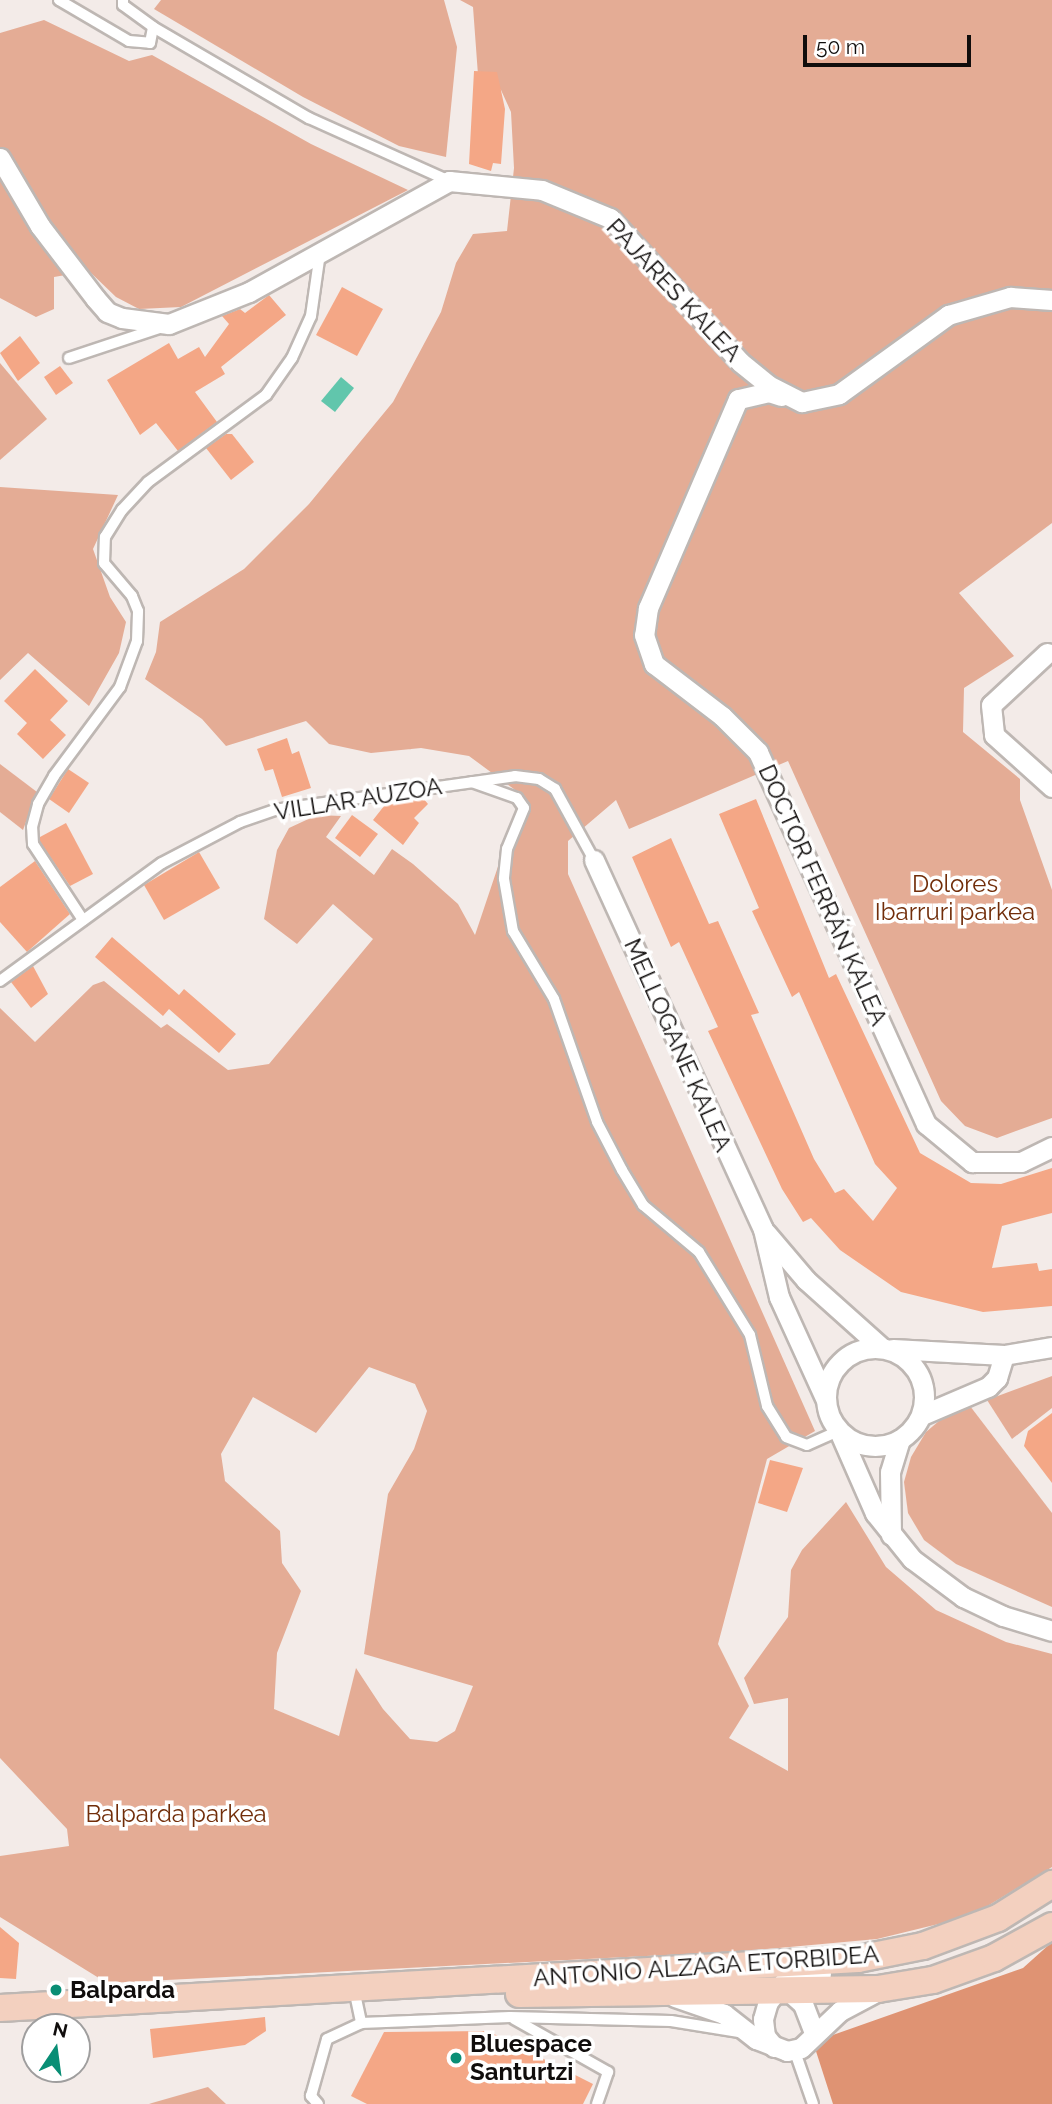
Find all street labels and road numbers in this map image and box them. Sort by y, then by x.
street label: PAJARES KALEA [600,213,748,367]
street label: DOCTOR FERRÁN KALEA [752,760,894,1030]
street label: VILLAR AUZOA [272,771,444,827]
street label: MELLOGANE KALEA [618,934,738,1156]
street label: ANTONIO ALZAGA ETORBIDEA [531,1939,881,1993]

